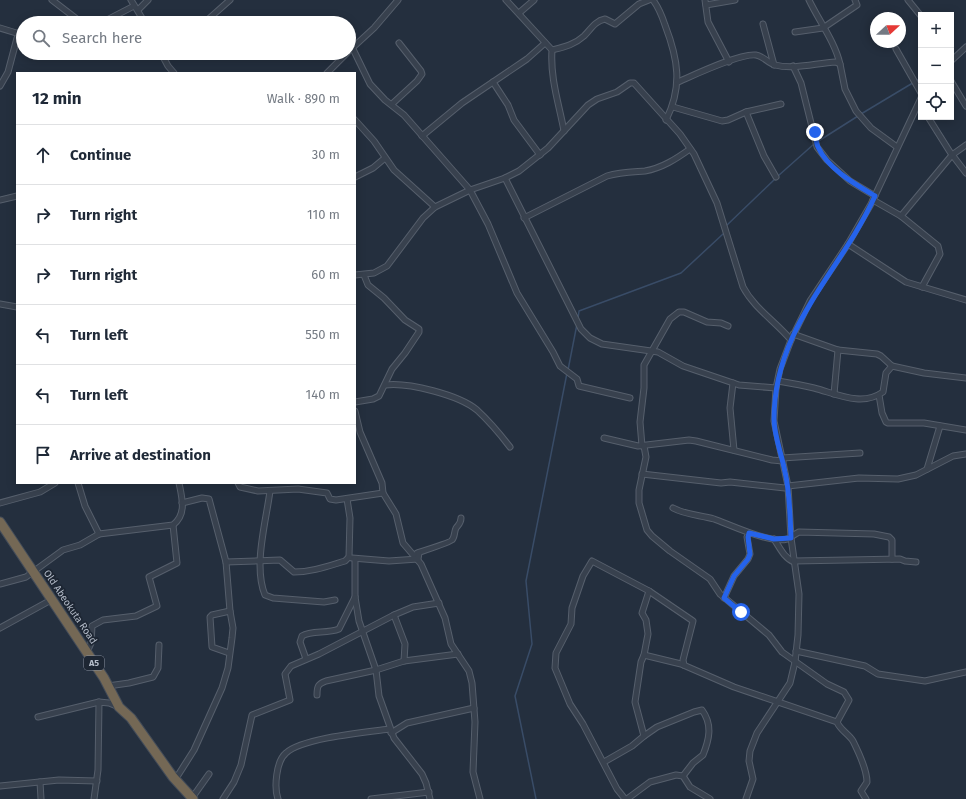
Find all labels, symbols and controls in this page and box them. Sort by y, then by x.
north arrow [870,12,906,48]
map controls [918,12,954,120]
button: + [918,12,954,48]
search box [16,16,356,60]
icon: search [30,27,52,49]
text: Search here [62,29,142,47]
button: − [918,48,954,84]
button: locate [918,84,954,120]
text: 12 min [32,88,82,109]
text: Walk · 890 m [267,91,340,106]
route end [806,123,824,141]
icon: ahead [32,144,54,166]
text: Continue [70,146,131,164]
text: 30 m [312,147,340,162]
icon: right [32,204,54,226]
text: Turn right [70,206,137,224]
text: 110 m [307,207,340,222]
icon: right [32,264,54,286]
text: Turn right [70,266,137,284]
text: 60 m [311,267,340,282]
icon: left [32,324,54,346]
text: Turn left [70,326,128,344]
text: 550 m [305,327,340,342]
icon: left [32,384,54,406]
text: Turn left [70,386,128,404]
text: 140 m [306,387,340,402]
icon: arrive [32,444,54,466]
text: Arrive at destination [70,446,211,464]
street label: Old Abeokuta Road [41,568,99,646]
route start [732,603,750,621]
road number: A5 [84,656,104,670]

